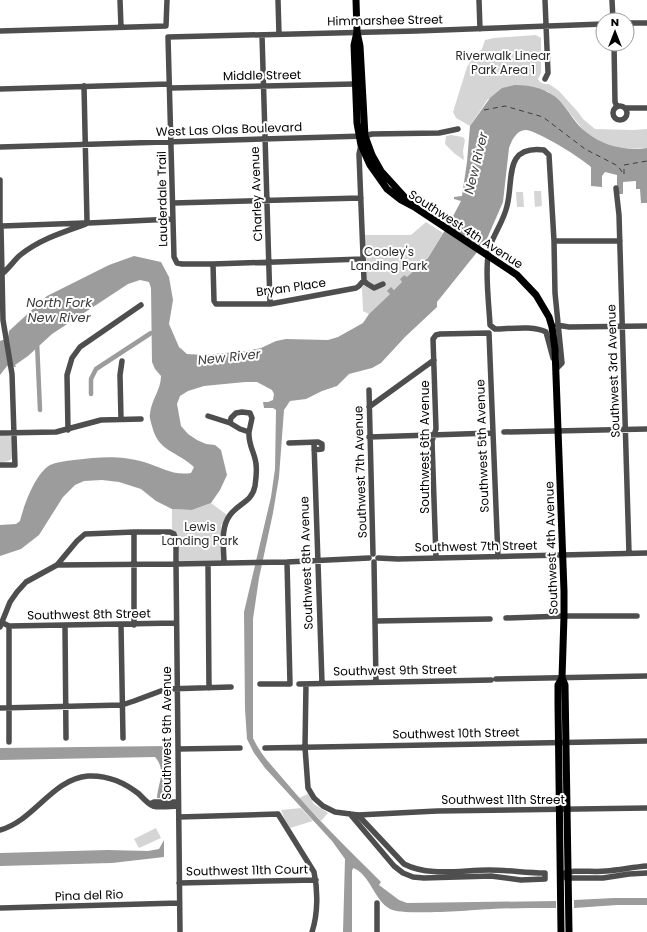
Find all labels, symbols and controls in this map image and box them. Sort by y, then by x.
street label: Himmarshee Street [327,10,443,30]
north arrow [595,12,635,52]
text: N [611,14,619,30]
park label: Riverwalk Linear Park Area 1 [455,47,551,78]
street label: Middle Street [223,66,301,84]
street label: West Las Olas Boulevard [156,118,302,140]
water label: New River [459,129,493,196]
street label: Charley Avenue [246,146,266,242]
street label: Lauderdale Trail [153,151,171,247]
street label: Southwest 4th Avenue [405,186,527,272]
park label: Cooley's Landing Park [351,243,428,274]
street label: Bryan Place [255,274,327,300]
water label: North Fork New River [26,293,93,327]
street label: Southwest 3rd Avenue [602,304,624,438]
water label: New River [197,344,262,370]
street label: Southwest 5th Avenue [471,379,493,513]
street label: Southwest 6th Avenue [416,380,433,514]
street label: Southwest 7th Avenue [349,406,371,538]
street label: Southwest 4th Avenue [540,481,562,615]
street label: Southwest 8th Avenue [295,496,317,630]
park label: Lewis Landing Park [162,518,239,549]
street label: Southwest 7th Street [415,536,537,556]
street label: Southwest 8th Street [27,604,151,624]
street label: Southwest 9th Street [333,660,457,680]
street label: Southwest 9th Avenue [158,666,175,800]
street label: Southwest 10th Street [392,723,520,743]
street label: Southwest 11th Street [441,791,565,808]
street label: Southwest 11th Court [186,860,308,880]
street label: Pina del Rio [54,885,124,905]

